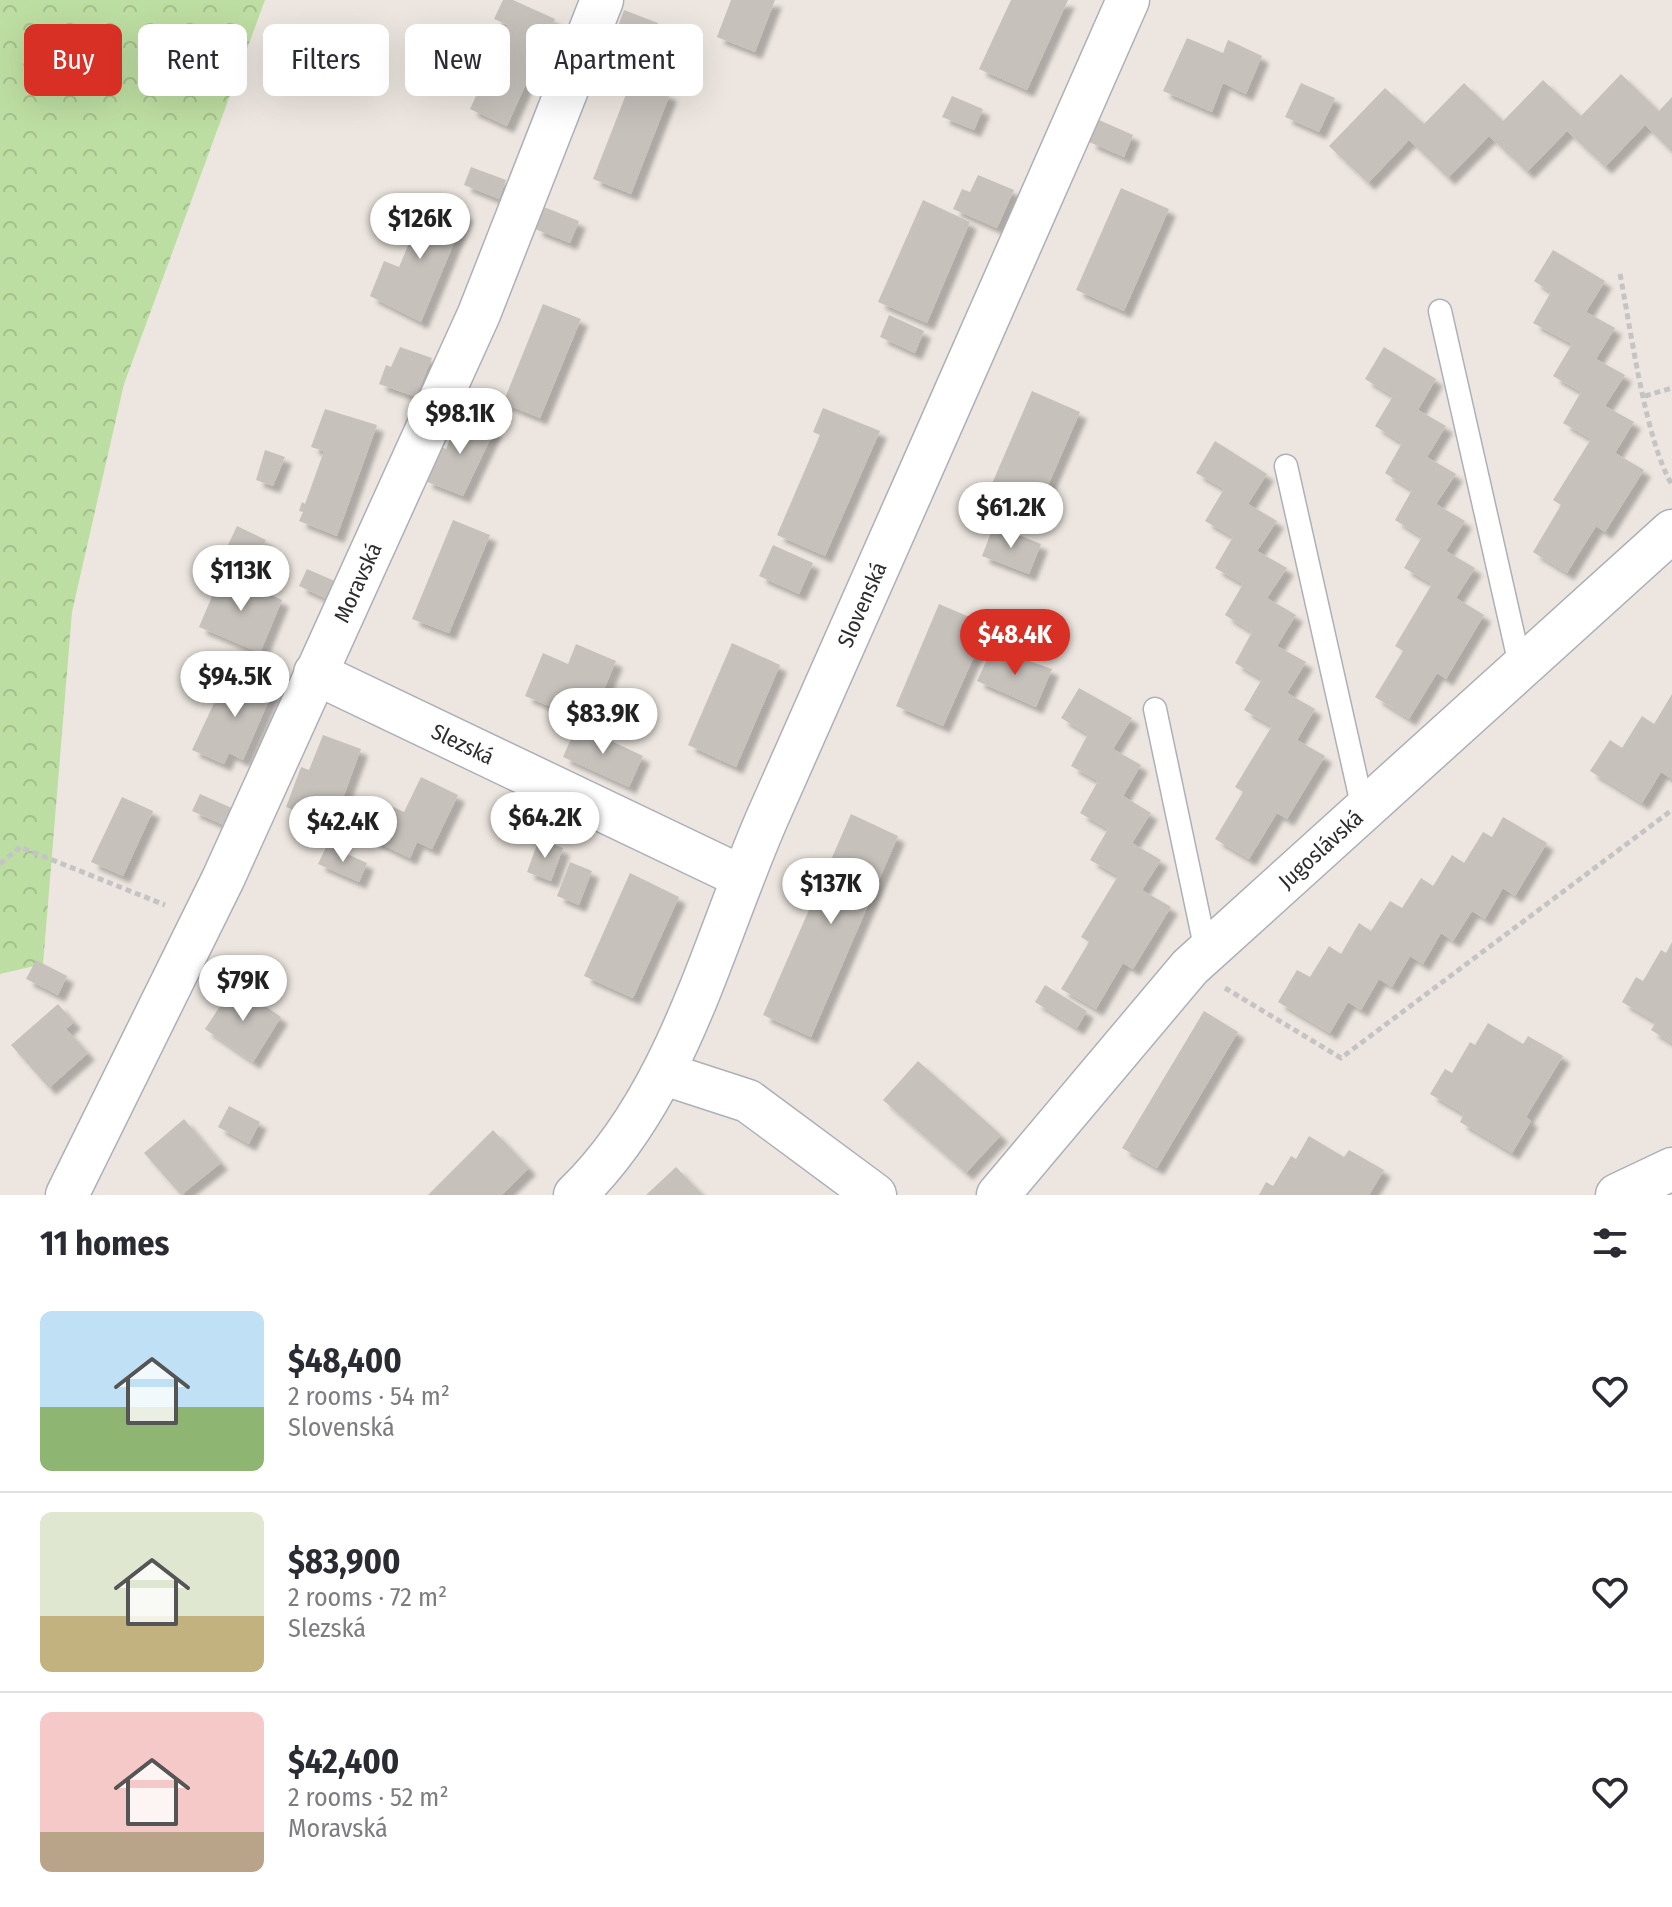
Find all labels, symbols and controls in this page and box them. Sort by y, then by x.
chip: Buy [24,24,122,96]
chip: Rent [138,24,247,96]
chip: Filters [263,24,389,96]
chip: New [405,24,510,96]
chip: Apartment [526,24,703,96]
pin: $126K [364,193,476,261]
text: $126K [388,203,452,234]
pin: $98.1K [395,388,525,456]
text: $98.1K [425,398,495,429]
pin: $61.2K [946,482,1076,550]
text: $61.2K [976,492,1046,523]
street label: Moravská [328,538,387,626]
pin: $113K [185,545,297,613]
text: $113K [211,555,271,586]
street label: Slovenská [831,558,892,651]
pin: $48.4K [950,609,1080,677]
text: $48.4K [978,619,1052,650]
pin: $94.5K [170,651,300,719]
text: $94.5K [198,661,272,692]
pin: $83.9K [538,688,668,756]
text: $83.9K [567,698,639,729]
street label: Slezská [427,717,499,770]
pin: $64.2K [480,792,610,860]
pin: $42.4K [278,796,408,864]
text: $64.2K [508,802,582,833]
street label: Jugoslávská [1273,804,1368,894]
text: $42.4K [307,806,379,837]
pin: $137K [775,858,887,926]
text: $137K [800,868,862,899]
pin: $79K [196,955,290,1023]
text: $79K [217,965,269,996]
icon: filters [1588,1221,1632,1265]
text: 11 homes [40,1223,169,1264]
text: $48,400 [288,1340,402,1381]
icon: home [104,1343,200,1439]
icon: heart [1588,1369,1632,1413]
text: 2 rooms · 54 m² [288,1381,450,1412]
text: Slovenská [288,1412,395,1443]
text: $83,900 [288,1541,401,1582]
icon: home [104,1544,200,1640]
icon: heart [1588,1570,1632,1614]
text: 2 rooms · 72 m² [288,1582,447,1613]
text: Slezská [288,1613,366,1644]
text: $42,400 [288,1741,399,1782]
icon: home [104,1744,200,1840]
icon: heart [1588,1770,1632,1814]
text: 2 rooms · 52 m² [288,1782,449,1813]
text: Moravská [288,1813,388,1844]

